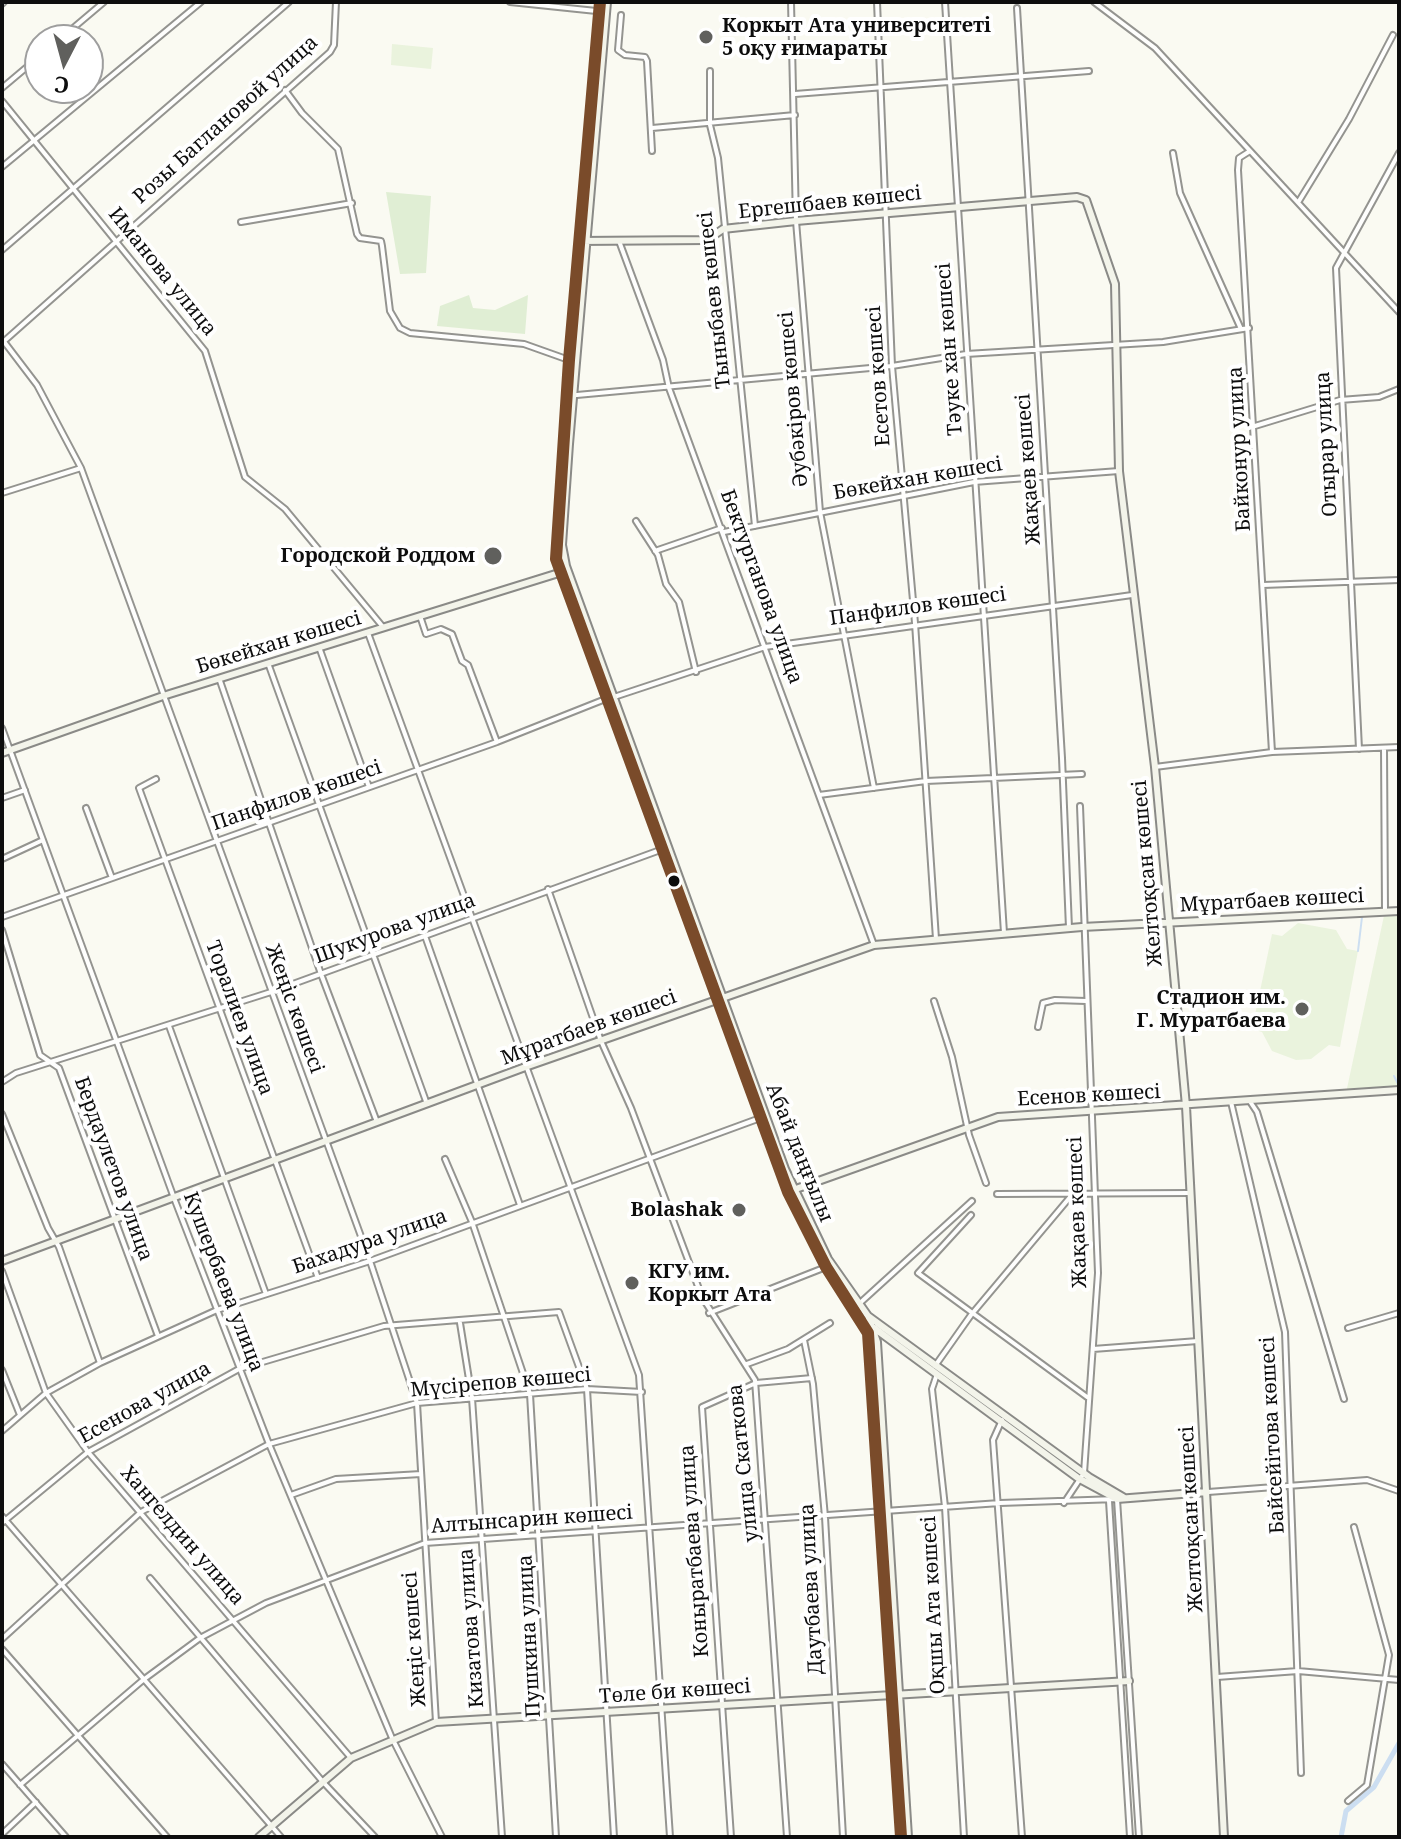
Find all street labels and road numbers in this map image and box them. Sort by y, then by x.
street label: Розы Баглановой улица [129,31,323,209]
street label: Ергешбаев көшесі [737,181,923,225]
street label: Иманова улица [103,203,221,341]
street label: Тыныбаев көшесі [694,210,736,390]
street label: Тәуке хан көшесі [932,262,968,436]
street label: Есетов көшесі [862,305,896,447]
street label: Әубәкіров көшесі [774,310,814,488]
street label: Байконур улица [1224,366,1256,532]
street label: Отырар улица [1311,371,1343,517]
street label: Жақаев көшесі [1012,392,1046,546]
street label: Бөкейхан көшесі [832,452,1004,506]
street label: Бектурганова улица [715,487,807,687]
street label: Панфилов көшесі [828,583,1008,631]
street label: Бөкейхан көшесі [194,606,364,680]
street label: Панфилов көшесі [209,756,385,836]
street label: Желтоқсан көшесі [1128,779,1168,967]
street label: Мұратбаев көшесі [1179,884,1365,918]
street label: Шукурова улица [311,889,479,969]
street label: Торалиев улица [200,937,278,1099]
street label: Жеңіс көшесі [260,941,328,1077]
street label: Мұратбаев көшесі [498,985,680,1071]
street label: Бердаулетов улица [68,1074,158,1264]
street label: Абай даңғылы [760,1080,838,1226]
street label: Есенов көшесі [1016,1080,1162,1112]
street label: Жақаев көшесі [1063,1136,1093,1288]
street label: Кушербаева улица [178,1189,268,1375]
street label: Бахадура улица [290,1204,450,1280]
street label: Байсейітова көшесі [1256,1336,1290,1534]
street label: Есенова улица [75,1357,215,1449]
street label: Мүсірепов көшесі [410,1363,592,1403]
street label: улица Скаткова [724,1383,764,1543]
street label: Желтоқсан көшесі [1175,1425,1209,1613]
street label: Коныратбаева улица [676,1444,714,1658]
street label: Хангелдин улица [115,1461,249,1611]
street label: Алтынсарин көшесі [430,1501,634,1539]
street label: Даутбаева улица [796,1503,828,1675]
street label: Оқшы Ата көшесі [917,1515,951,1695]
street label: Кизатова улица [454,1547,490,1709]
street label: Пушкина улица [514,1554,546,1718]
street label: Жеңіс көшесі [398,1571,432,1707]
street label: Төле би көшесі [598,1675,752,1709]

